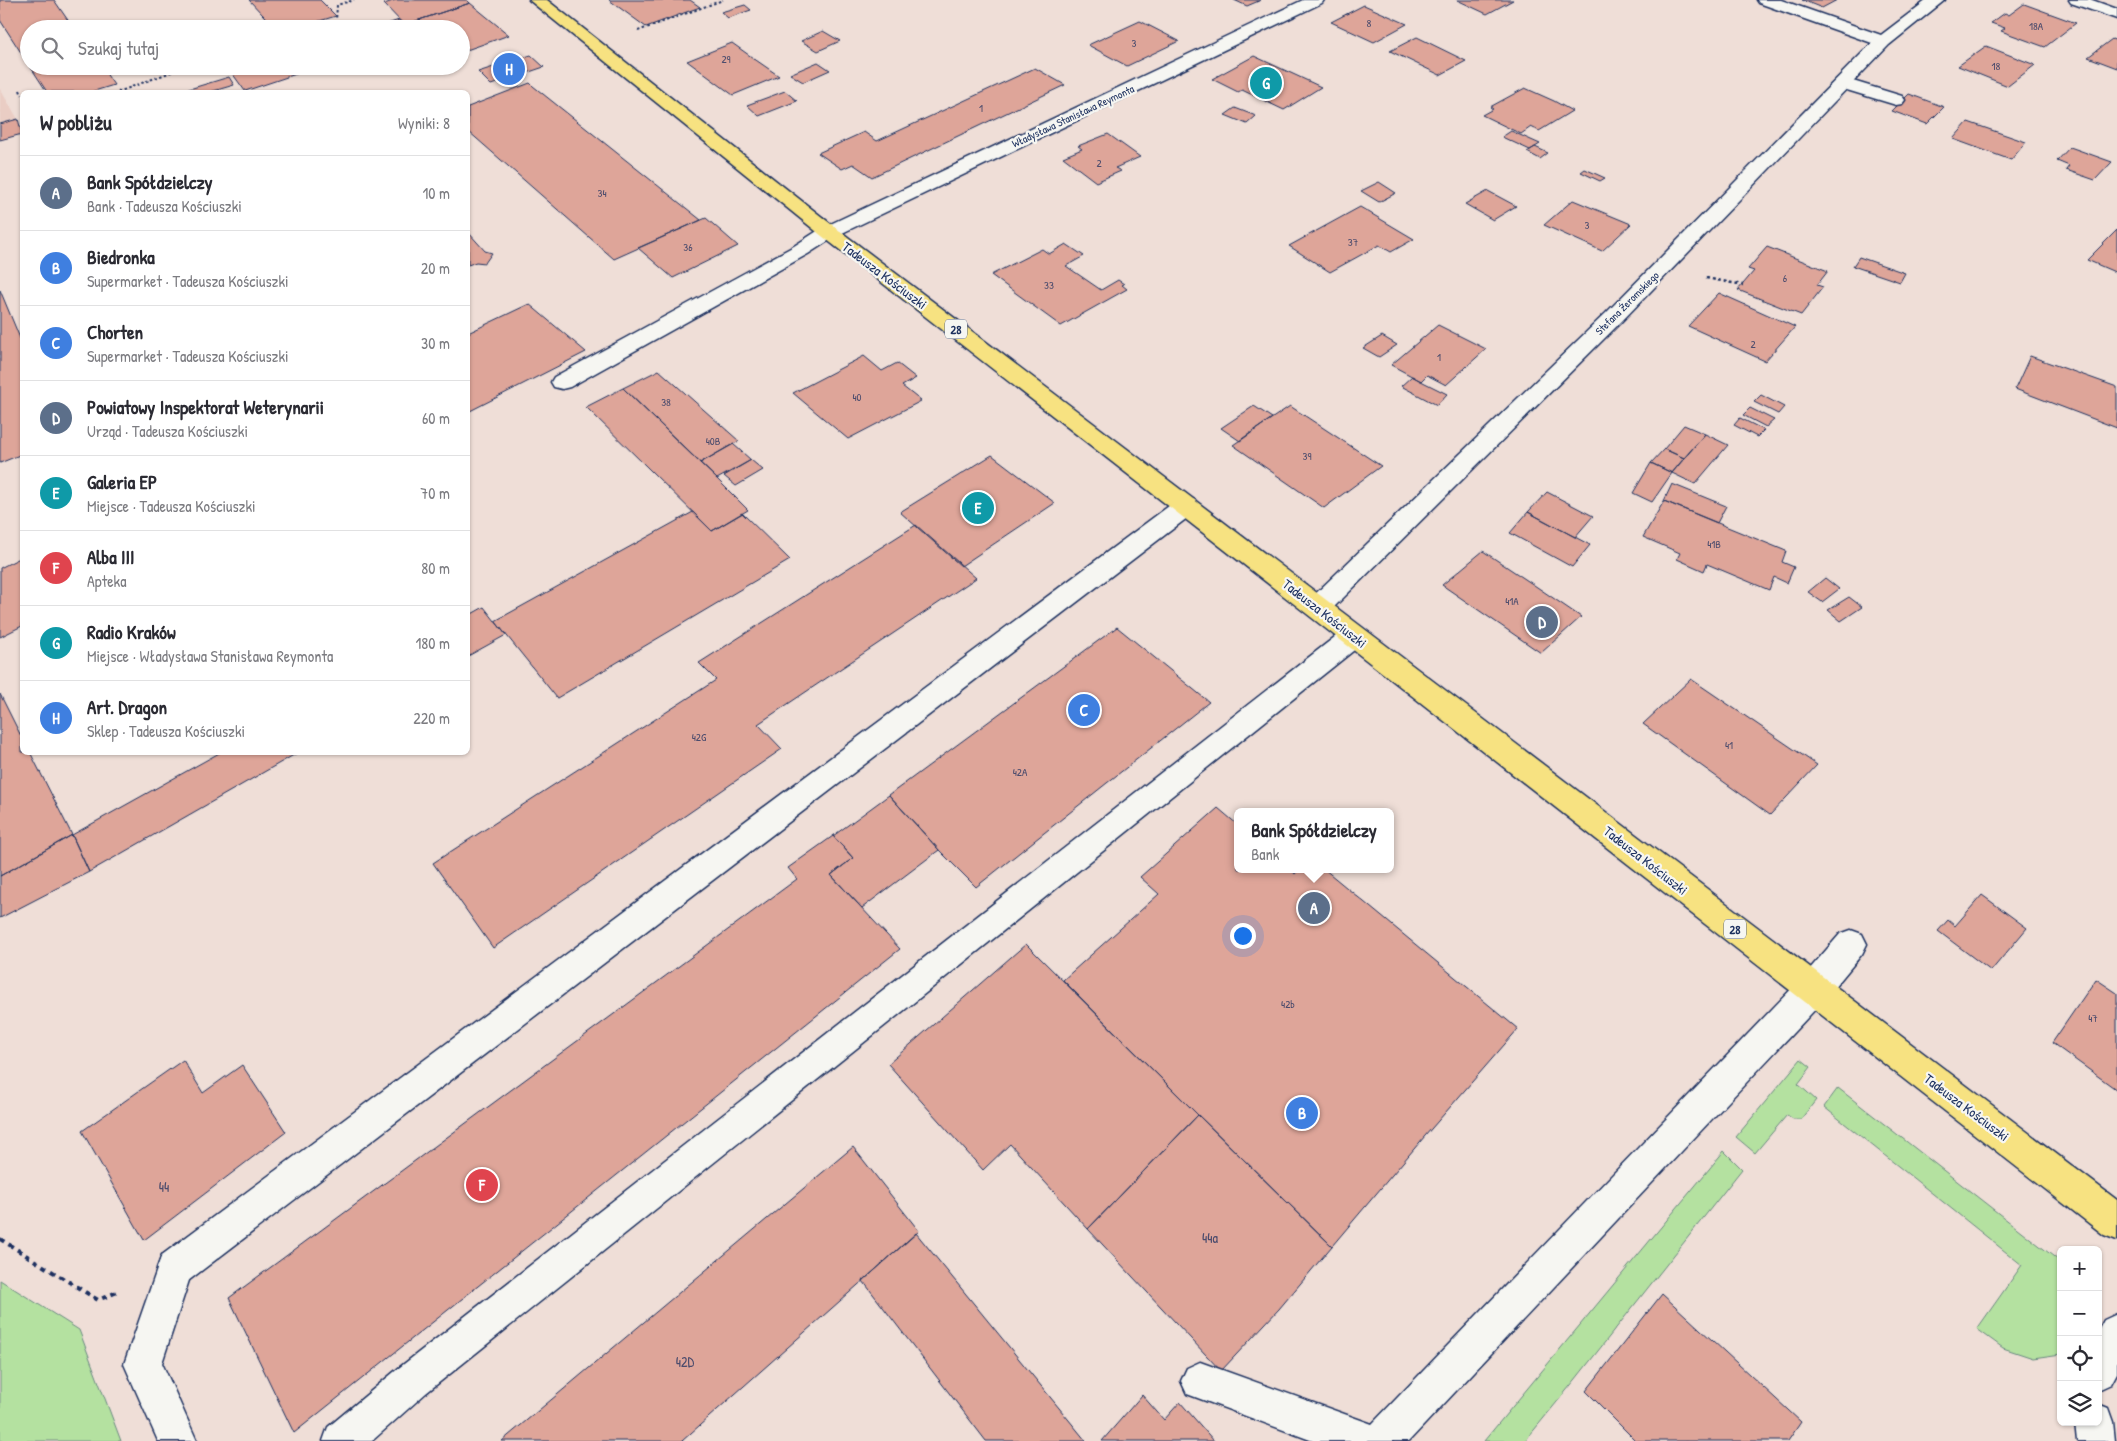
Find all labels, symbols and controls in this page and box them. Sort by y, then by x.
house number: 8 [1367,16,1372,30]
house number: 18A [2029,19,2044,33]
search box [20,20,470,75]
icon: search [38,34,66,62]
text: Szukaj tutaj [78,35,159,61]
house number: 3 [1132,36,1137,50]
pin: H [493,50,525,88]
house number: 29 [721,52,731,66]
house number: 18 [1992,59,2001,73]
pin: G [1250,64,1282,102]
street label: Władysława Stanisława Reymonta [1010,81,1137,150]
house number: 1 [979,101,983,115]
text: W pobliżu [40,108,112,137]
text: Wyniki: 8 [398,112,450,134]
house number: 2 [1096,156,1102,170]
text: Bank Spółdzielczy [87,169,213,195]
text: A [52,182,60,204]
text: 10 m [422,182,450,204]
house number: 34 [597,186,607,200]
text: Bank · Tadeusza Kościuszki [87,195,242,217]
house number: 3 [1585,218,1590,232]
house number: 37 [1348,235,1358,249]
street label: Tadeusza Kościuszki [839,237,931,313]
house number: 36 [683,240,693,254]
text: Biedronka [87,244,155,270]
text: B [52,257,60,279]
text: 20 m [421,257,450,279]
street label: Stefana Żeromskiego [1592,268,1662,338]
text: Supermarket · Tadeusza Kościuszki [87,270,289,292]
house number: 6 [1783,271,1788,285]
house number: 33 [1044,278,1054,292]
text: Chorten [87,319,143,345]
road number: 28 [945,320,967,338]
text: C [52,332,60,354]
text: 30 m [421,332,450,354]
house number: 2 [1750,337,1756,351]
text: Supermarket · Tadeusza Kościuszki [87,345,289,367]
house number: 1 [1437,350,1441,364]
house number: 40 [852,390,862,404]
text: Powiatowy Inspektorat Weterynarii [87,394,324,420]
house number: 38 [661,395,671,409]
text: D [52,407,60,429]
text: 60 m [422,407,450,429]
text: Urząd · Tadeusza Kościuszki [87,420,248,442]
house number: 40B [706,434,721,448]
house number: 39 [1303,449,1311,463]
text: Galeria EP [87,469,157,495]
text: E [52,482,60,504]
text: 70 m [420,482,450,504]
pin: E [962,489,994,527]
text: Miejsce · Tadeusza Kościuszki [87,495,256,517]
house number: 41B [1707,537,1721,551]
text: Alba III [87,544,134,570]
text: F [53,557,59,579]
text: 80 m [421,557,450,579]
text: Apteka [87,570,126,592]
street label: Tadeusza Kościuszki [1279,574,1371,652]
house number: 41A [1505,594,1519,608]
pin: D [1526,603,1558,641]
text: Radio Kraków [87,619,176,645]
text: G [52,632,60,654]
text: 180 m [416,632,450,654]
text: Miejsce · Władysława Stanisława Reymonta [87,645,333,667]
pin: C [1068,691,1100,729]
text: Art. Dragon [87,694,167,720]
text: H [52,707,60,729]
text: 220 m [413,707,450,729]
text: Sklep · Tadeusza Kościuszki [87,720,245,742]
house number: 42G [692,730,707,744]
house number: 41 [1725,738,1733,752]
house number: 42A [1013,765,1028,779]
popup [1234,808,1394,873]
text: Bank Spółdzielczy [1251,817,1377,843]
street label: Tadeusza Kościuszki [1600,821,1692,899]
text: Bank [1251,843,1279,865]
pin: A [1298,889,1330,927]
road number: 28 [1724,920,1746,939]
your location [1230,923,1256,949]
house number: 42b [1281,997,1295,1011]
house number: 47 [2088,1011,2098,1025]
street label: Tadeusza Kościuszki [1921,1069,2013,1145]
pin: B [1286,1094,1318,1132]
pin: F [466,1166,498,1204]
house number: 44 [159,1177,169,1196]
house number: 44a [1202,1228,1219,1247]
map controls [2057,1246,2102,1426]
button: + [2057,1246,2102,1291]
button: − [2057,1291,2102,1336]
button: locate [2057,1336,2102,1381]
house number: 42D [676,1352,695,1371]
button: layers [2057,1381,2102,1426]

